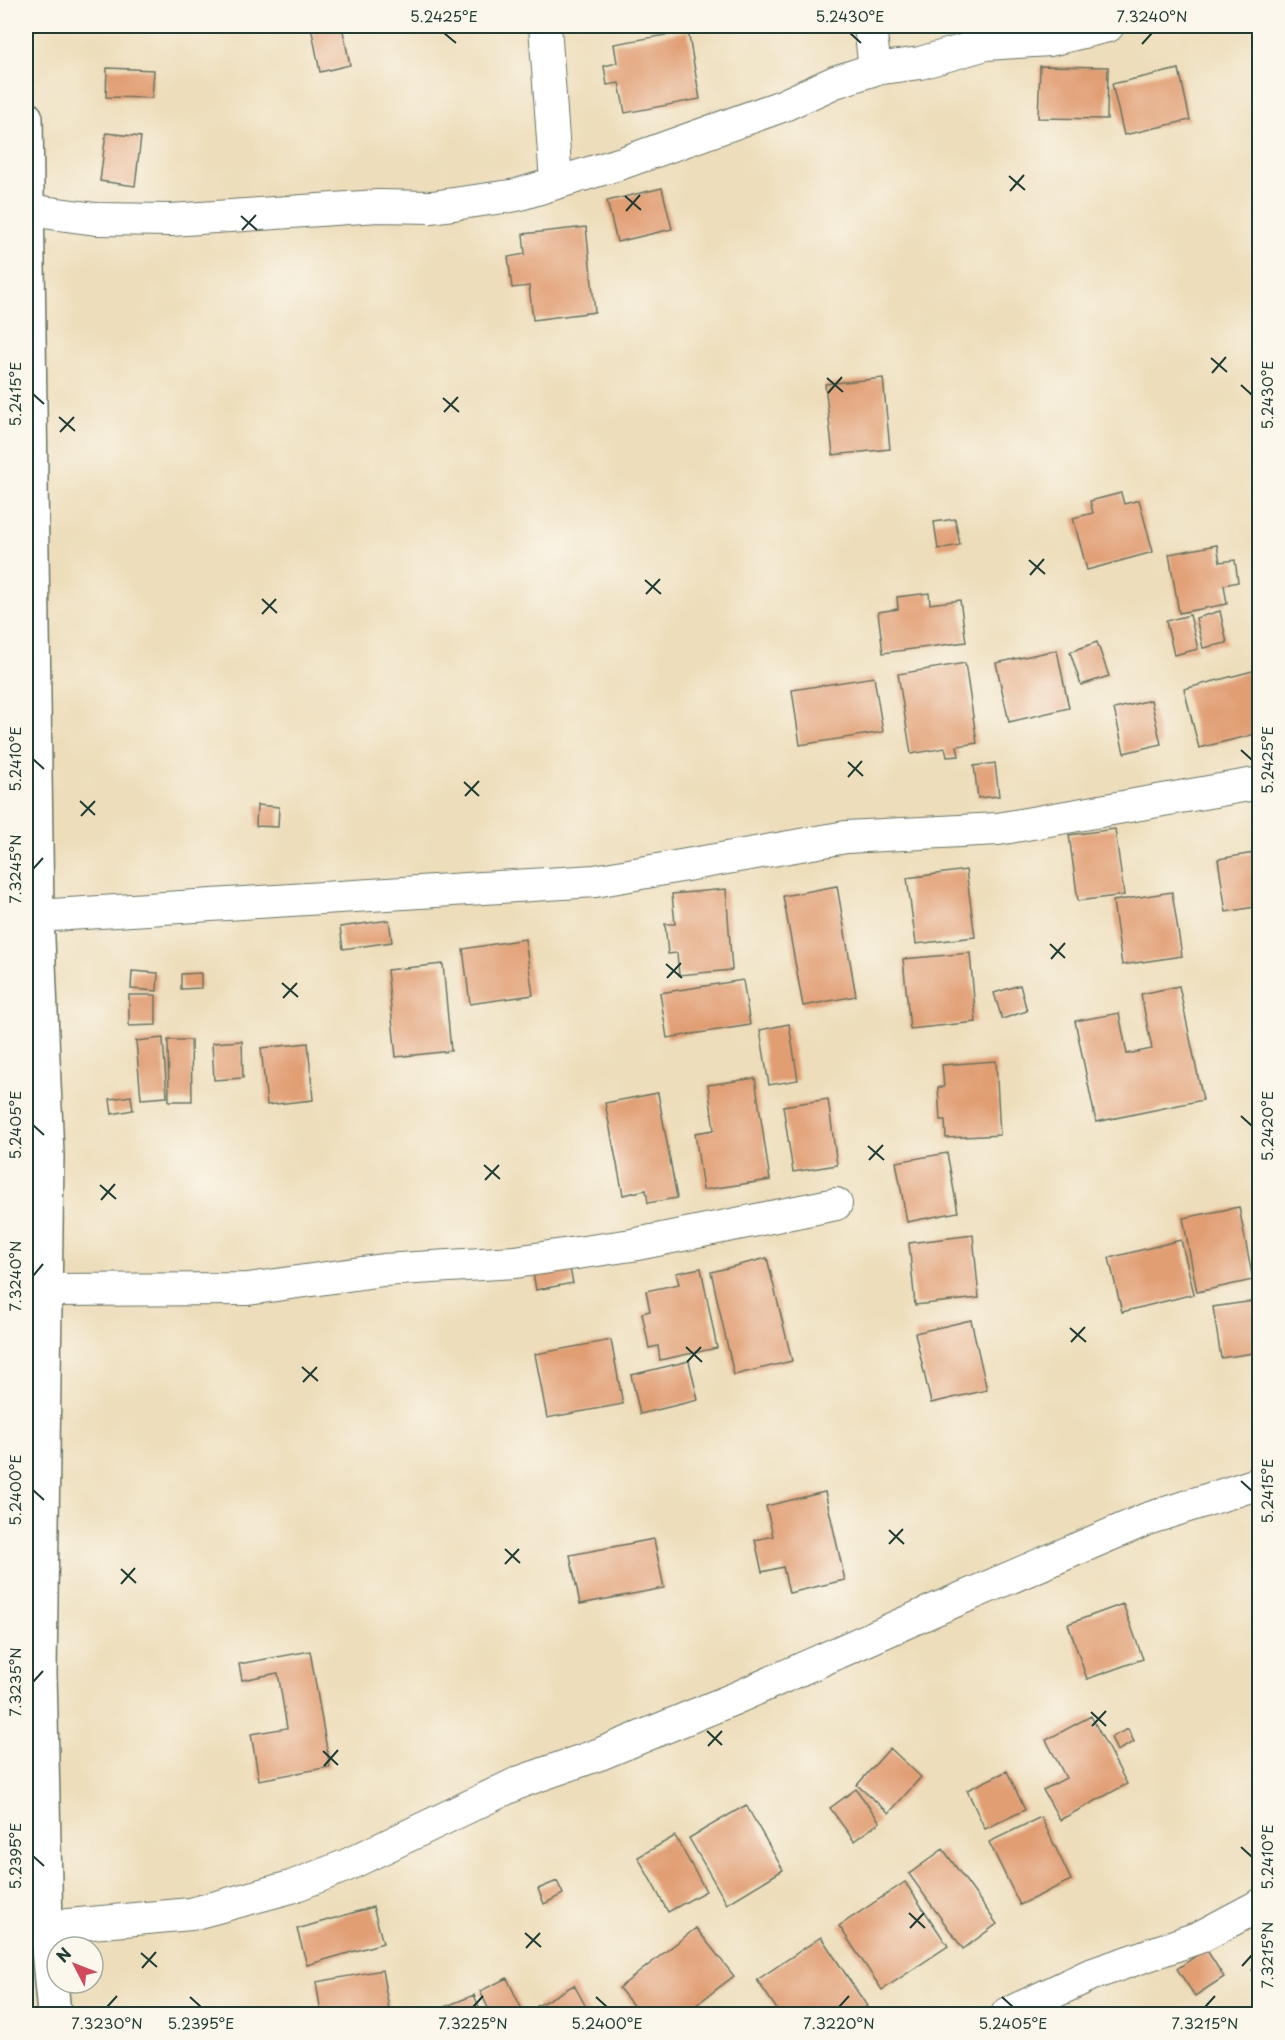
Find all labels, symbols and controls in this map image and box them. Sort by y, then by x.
text: 5.2425°E [410,4,478,27]
text: 5.2430°E [815,4,885,27]
text: 7.3240°N [1116,4,1188,27]
text: 5.2430°E [1255,360,1278,430]
text: 5.2415°E [3,362,26,426]
text: 5.2410°E [3,726,26,792]
text: 5.2425°E [1255,726,1278,794]
text: 7.3245°N [3,834,26,904]
text: 5.2405°E [3,1091,26,1159]
text: 5.2420°E [1255,1091,1278,1161]
text: 7.3240°N [3,1240,26,1312]
text: 5.2400°E [3,1454,26,1526]
text: 5.2415°E [1255,1459,1278,1523]
text: 7.3235°N [3,1647,26,1717]
text: 5.2395°E [3,1823,26,1890]
text: 5.2410°E [1255,1824,1278,1890]
text: 7.3215°N [1255,1921,1278,1989]
north arrow [45,1935,105,1995]
text: N [50,1942,76,1967]
text: 7.3230°N [71,2011,143,2034]
text: 5.2395°E [168,2011,235,2034]
text: 7.3225°N [438,2011,508,2034]
text: 5.2400°E [571,2011,643,2034]
text: 7.3220°N [803,2011,875,2034]
text: 5.2405°E [979,2011,1047,2034]
text: 7.3215°N [1171,2011,1239,2034]

